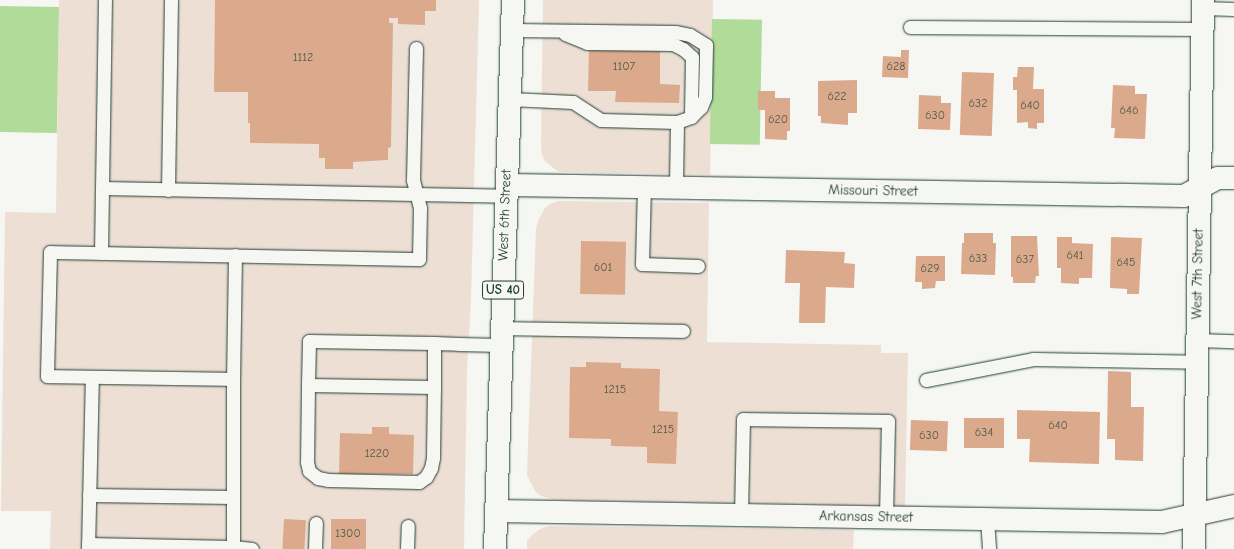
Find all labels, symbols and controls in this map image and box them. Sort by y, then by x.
house number: 1112 [293,51,313,65]
house number: 1107 [613,60,635,74]
house number: 628 [887,60,905,74]
house number: 622 [827,90,847,104]
house number: 632 [969,97,987,111]
house number: 640 [1020,99,1040,113]
house number: 646 [1120,104,1138,118]
house number: 630 [925,109,945,123]
house number: 620 [768,113,788,127]
street label: West 6th Street [495,169,515,261]
street label: Missouri Street [828,182,918,200]
street label: West 7th Street [1189,229,1207,319]
house number: 641 [1066,249,1084,263]
house number: 633 [969,252,987,266]
house number: 637 [1016,253,1034,267]
house number: 645 [1117,256,1135,270]
house number: 601 [594,261,612,275]
house number: 629 [920,262,940,276]
road number: US 40 [482,279,524,301]
house number: 1215 [604,383,626,397]
house number: 640 [1048,419,1068,433]
house number: 1215 [652,423,674,437]
house number: 634 [975,426,993,440]
house number: 630 [919,429,939,443]
house number: 1220 [365,447,389,461]
street label: Arkansas Street [819,508,913,526]
house number: 1300 [335,527,361,541]

